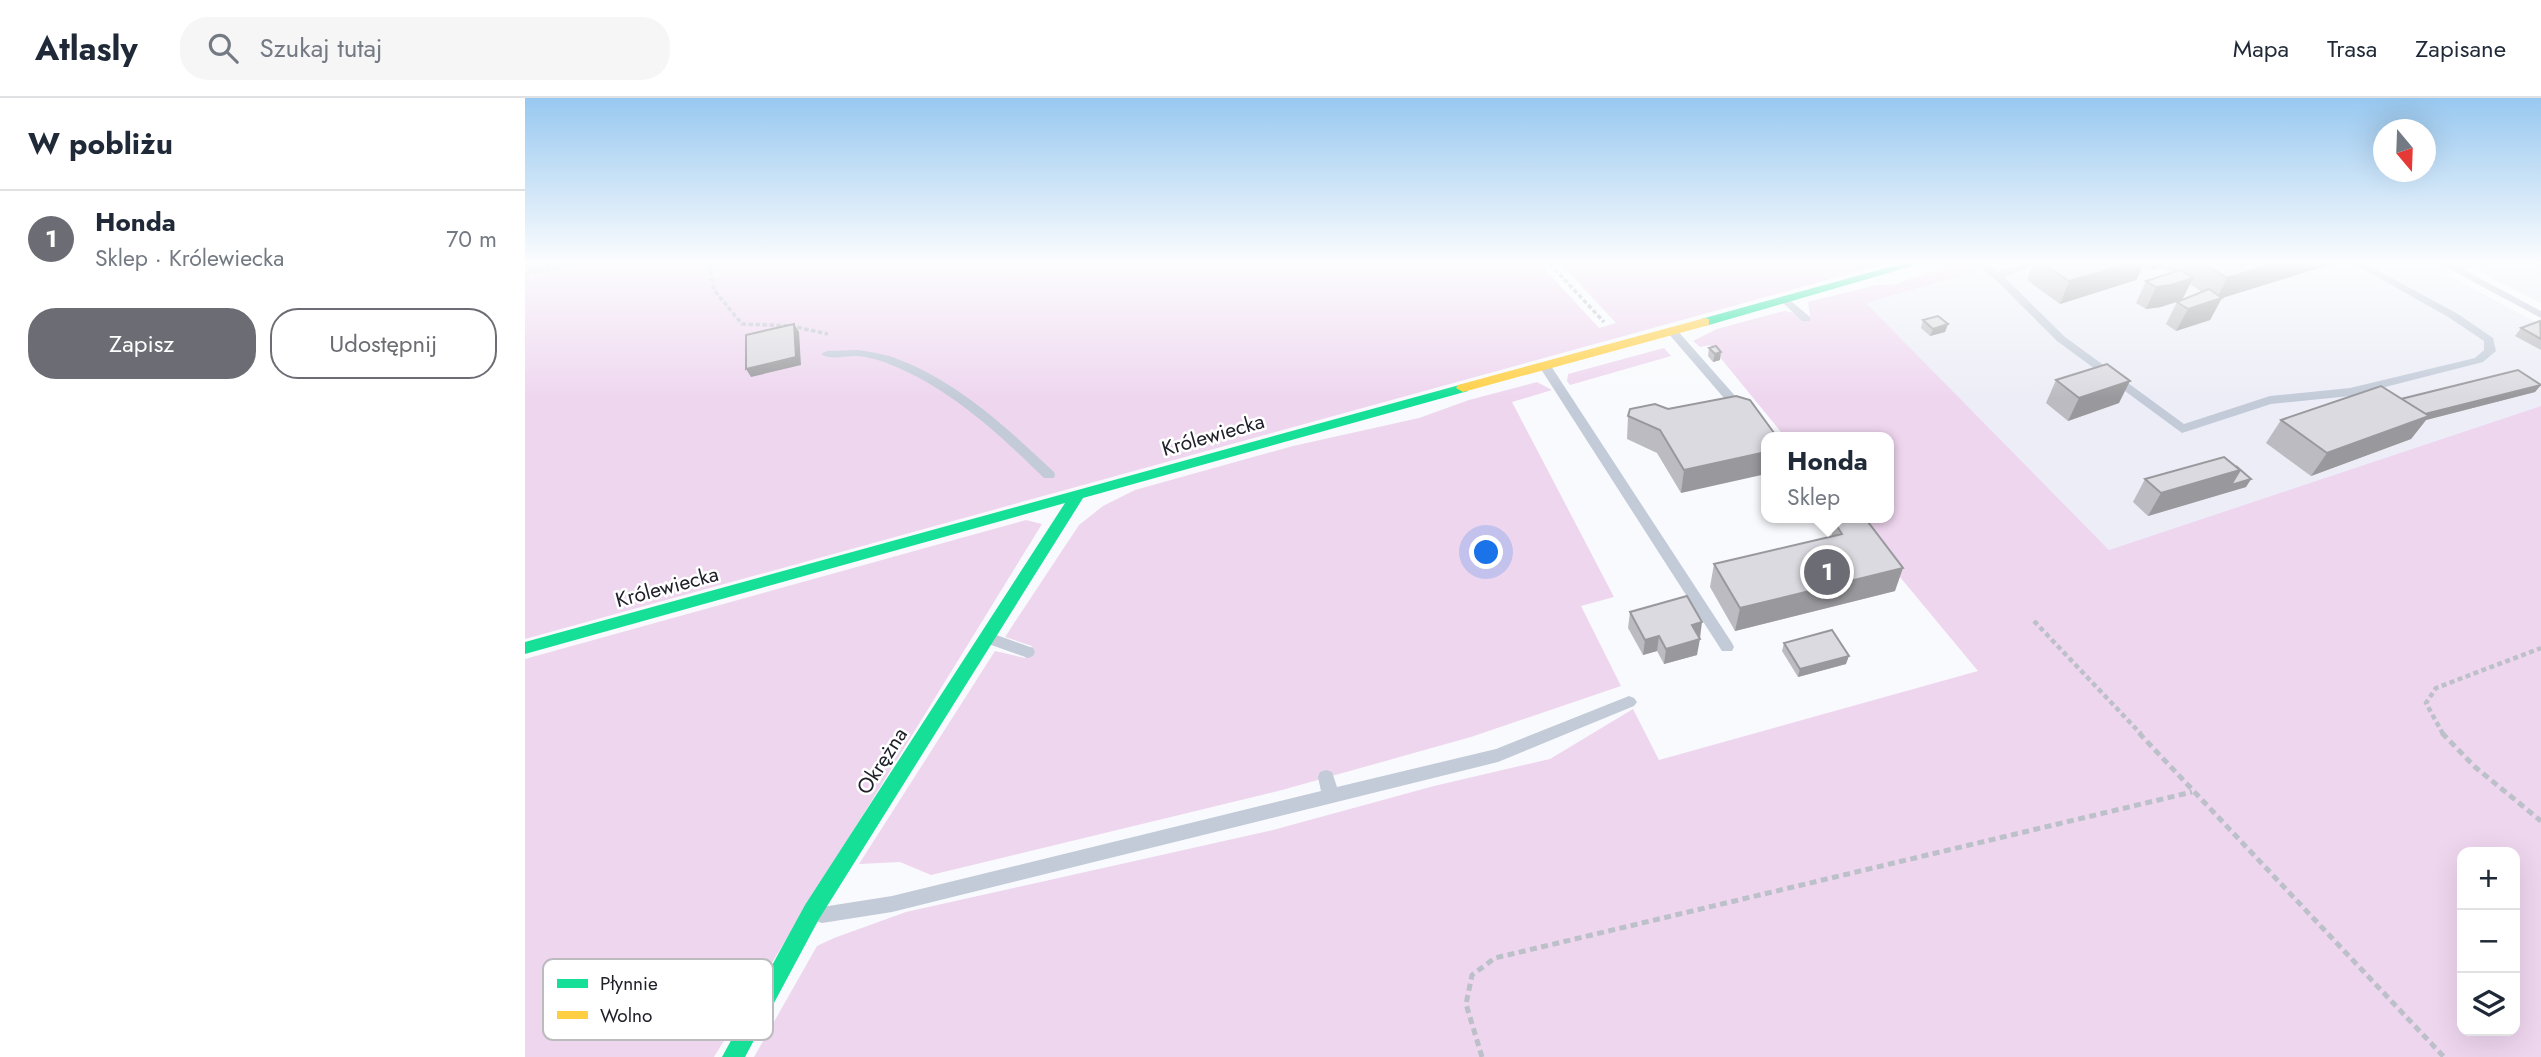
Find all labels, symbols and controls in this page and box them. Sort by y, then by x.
search box [180,17,670,80]
text: Atlasly [35,25,138,72]
icon: search [204,29,242,67]
text: Szukaj tutaj [260,29,383,67]
text: Mapa [2233,31,2289,66]
text: Trasa [2327,31,2377,66]
text: Zapisane [2415,31,2506,66]
north arrow [2373,119,2436,182]
text: W pobliżu [28,122,173,165]
text: Honda [95,203,176,241]
text: 1 [45,222,57,256]
text: 70 m [446,222,497,256]
text: Sklep · Królewiecka [95,241,284,275]
button: Zapisz [28,308,256,379]
button: Udostępnij [270,308,497,379]
street label: Królewiecka [1158,406,1268,464]
popup [1761,432,1894,523]
text: Honda [1787,442,1868,480]
text: Sklep [1787,480,1840,514]
your location [1469,535,1503,569]
pin: 1 [1804,546,1850,598]
street label: Królewiecka [612,559,722,615]
street label: Okrężna [849,722,915,800]
map controls [2457,847,2520,1036]
button: + [2457,847,2520,910]
button: − [2457,910,2520,973]
legend [543,959,773,1040]
text: Płynnie [600,970,658,997]
button: layers [2457,973,2520,1036]
text: Wolno [600,1002,652,1029]

